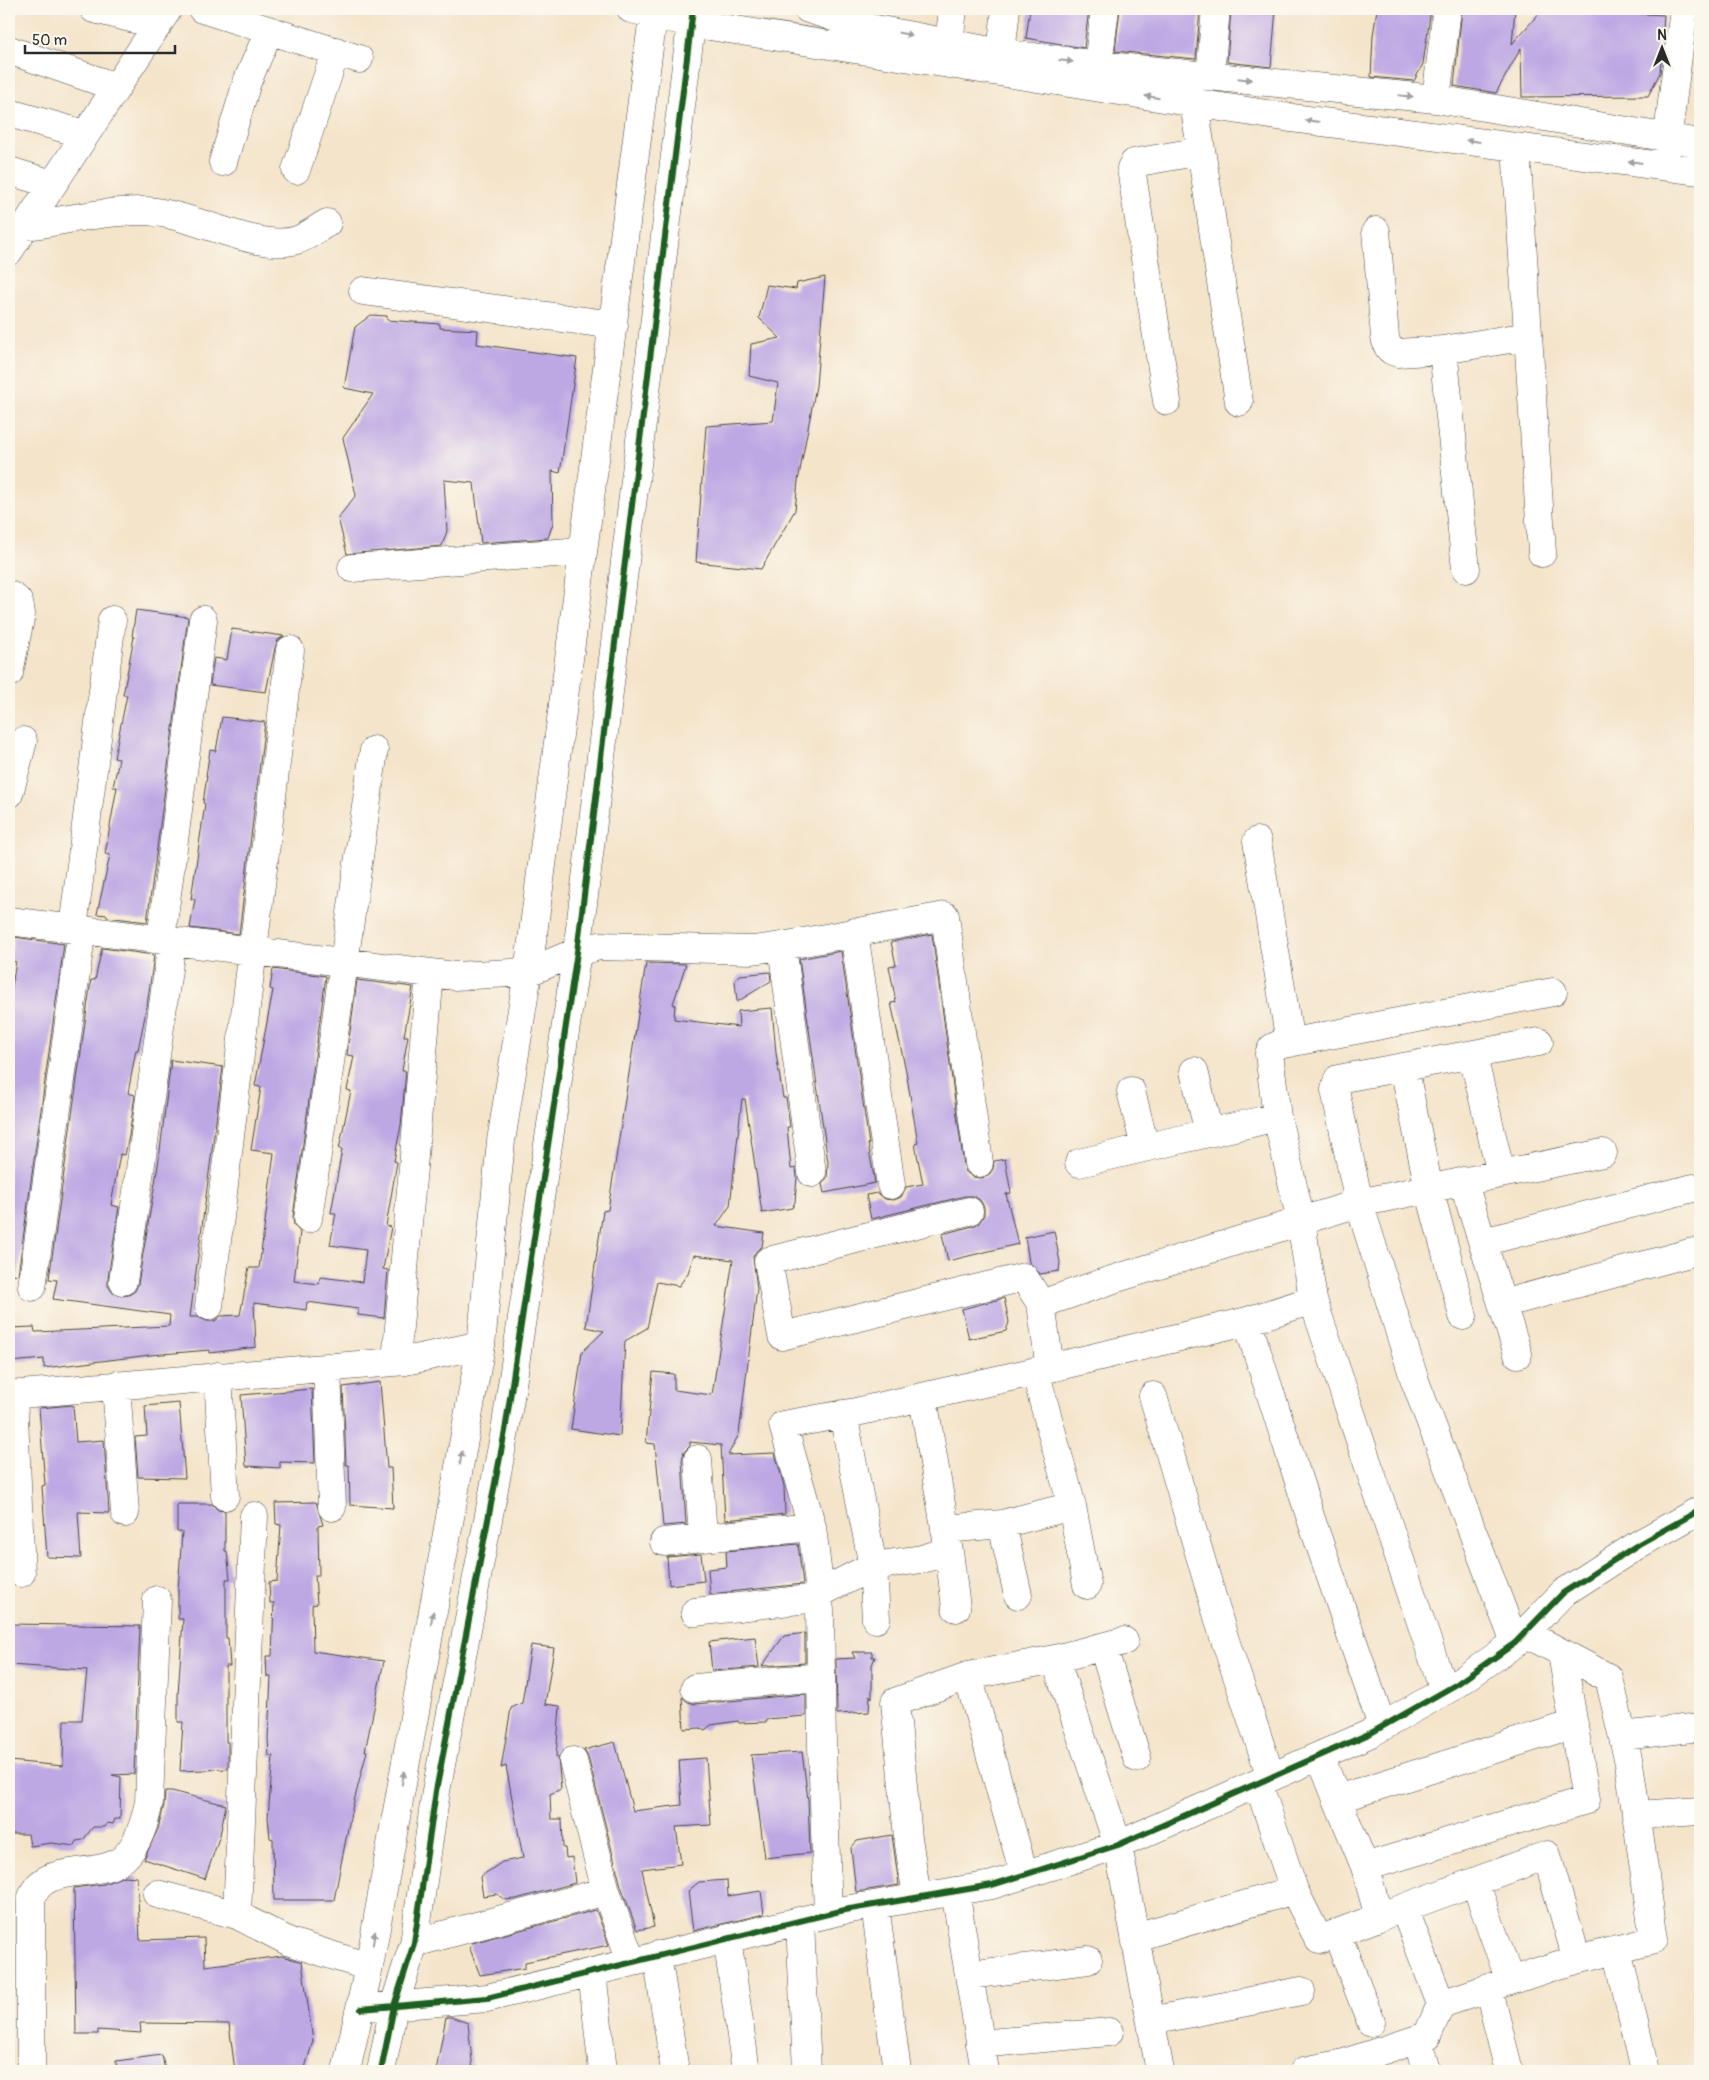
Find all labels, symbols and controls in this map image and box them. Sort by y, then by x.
scale bar [25,22,175,54]
north arrow [1636,22,1686,72]
text: N [1657,27,1667,44]
text: 50 m [32,31,67,50]
one-way arrow [898,31,914,39]
one-way arrow [1058,57,1074,65]
one-way arrow [1237,76,1253,84]
one-way arrow [1143,92,1159,100]
one-way arrow [1399,92,1415,100]
one-way arrow [1304,116,1320,124]
one-way arrow [1465,137,1481,145]
one-way arrow [1626,158,1642,166]
one-way arrow [457,1450,465,1466]
one-way arrow [428,1611,436,1626]
one-way arrow [400,1770,408,1786]
one-way arrow [371,1930,379,1946]

